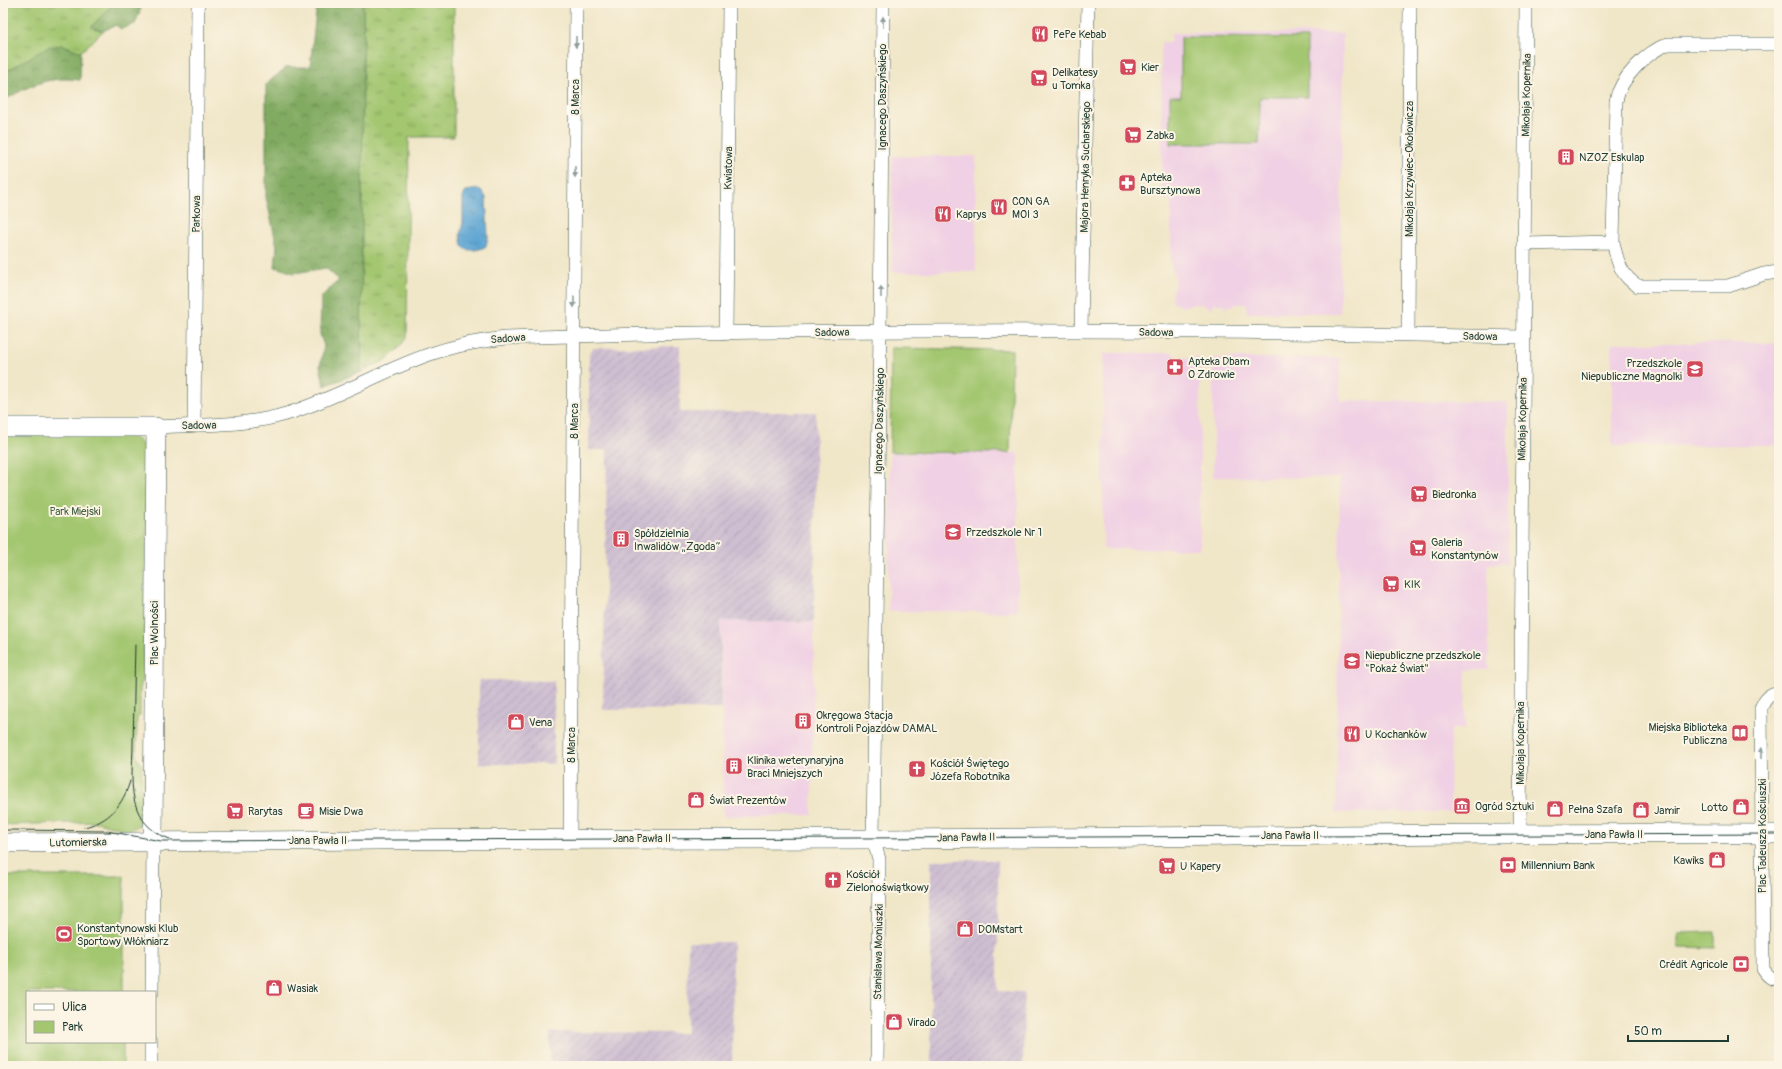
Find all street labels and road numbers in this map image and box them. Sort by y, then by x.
street label: Ignacego Daszyńskiego [876,43,889,150]
street label: Mikołaja Kopernika [1519,53,1534,137]
street label: 8 Marca [569,79,582,115]
street label: Majora Henryka Sucharskiego [1078,101,1093,233]
street label: Mikołaja Krzywiec-Okołowicza [1403,101,1416,237]
street label: Kwiatowa [722,146,735,190]
street label: Parkowa [190,195,203,233]
street label: Sadowa [814,326,850,339]
street label: Sadowa [1138,326,1174,339]
street label: Sadowa [1462,330,1498,343]
street label: Sadowa [490,331,526,346]
street label: Ignacego Daszyńskiego [872,367,887,475]
street label: Mikołaja Kopernika [1515,377,1530,461]
street label: 8 Marca [568,403,581,439]
street label: Sadowa [181,419,217,432]
street label: Plac Wolności [148,601,161,665]
street label: Mikołaja Kopernika [1514,701,1527,785]
street label: 8 Marca [565,727,578,763]
street label: Plac Tadeusza Kościuszki [1756,779,1769,893]
street label: Jana Pawła II [1585,828,1643,841]
street label: Jana Pawła II [1261,829,1319,842]
street label: Jana Pawła II [937,830,995,845]
street label: Jana Pawła II [613,832,671,845]
street label: Jana Pawła II [289,834,347,847]
street label: Lutomierska [49,835,107,850]
street label: Stanisława Moniuszki [871,904,886,1000]

